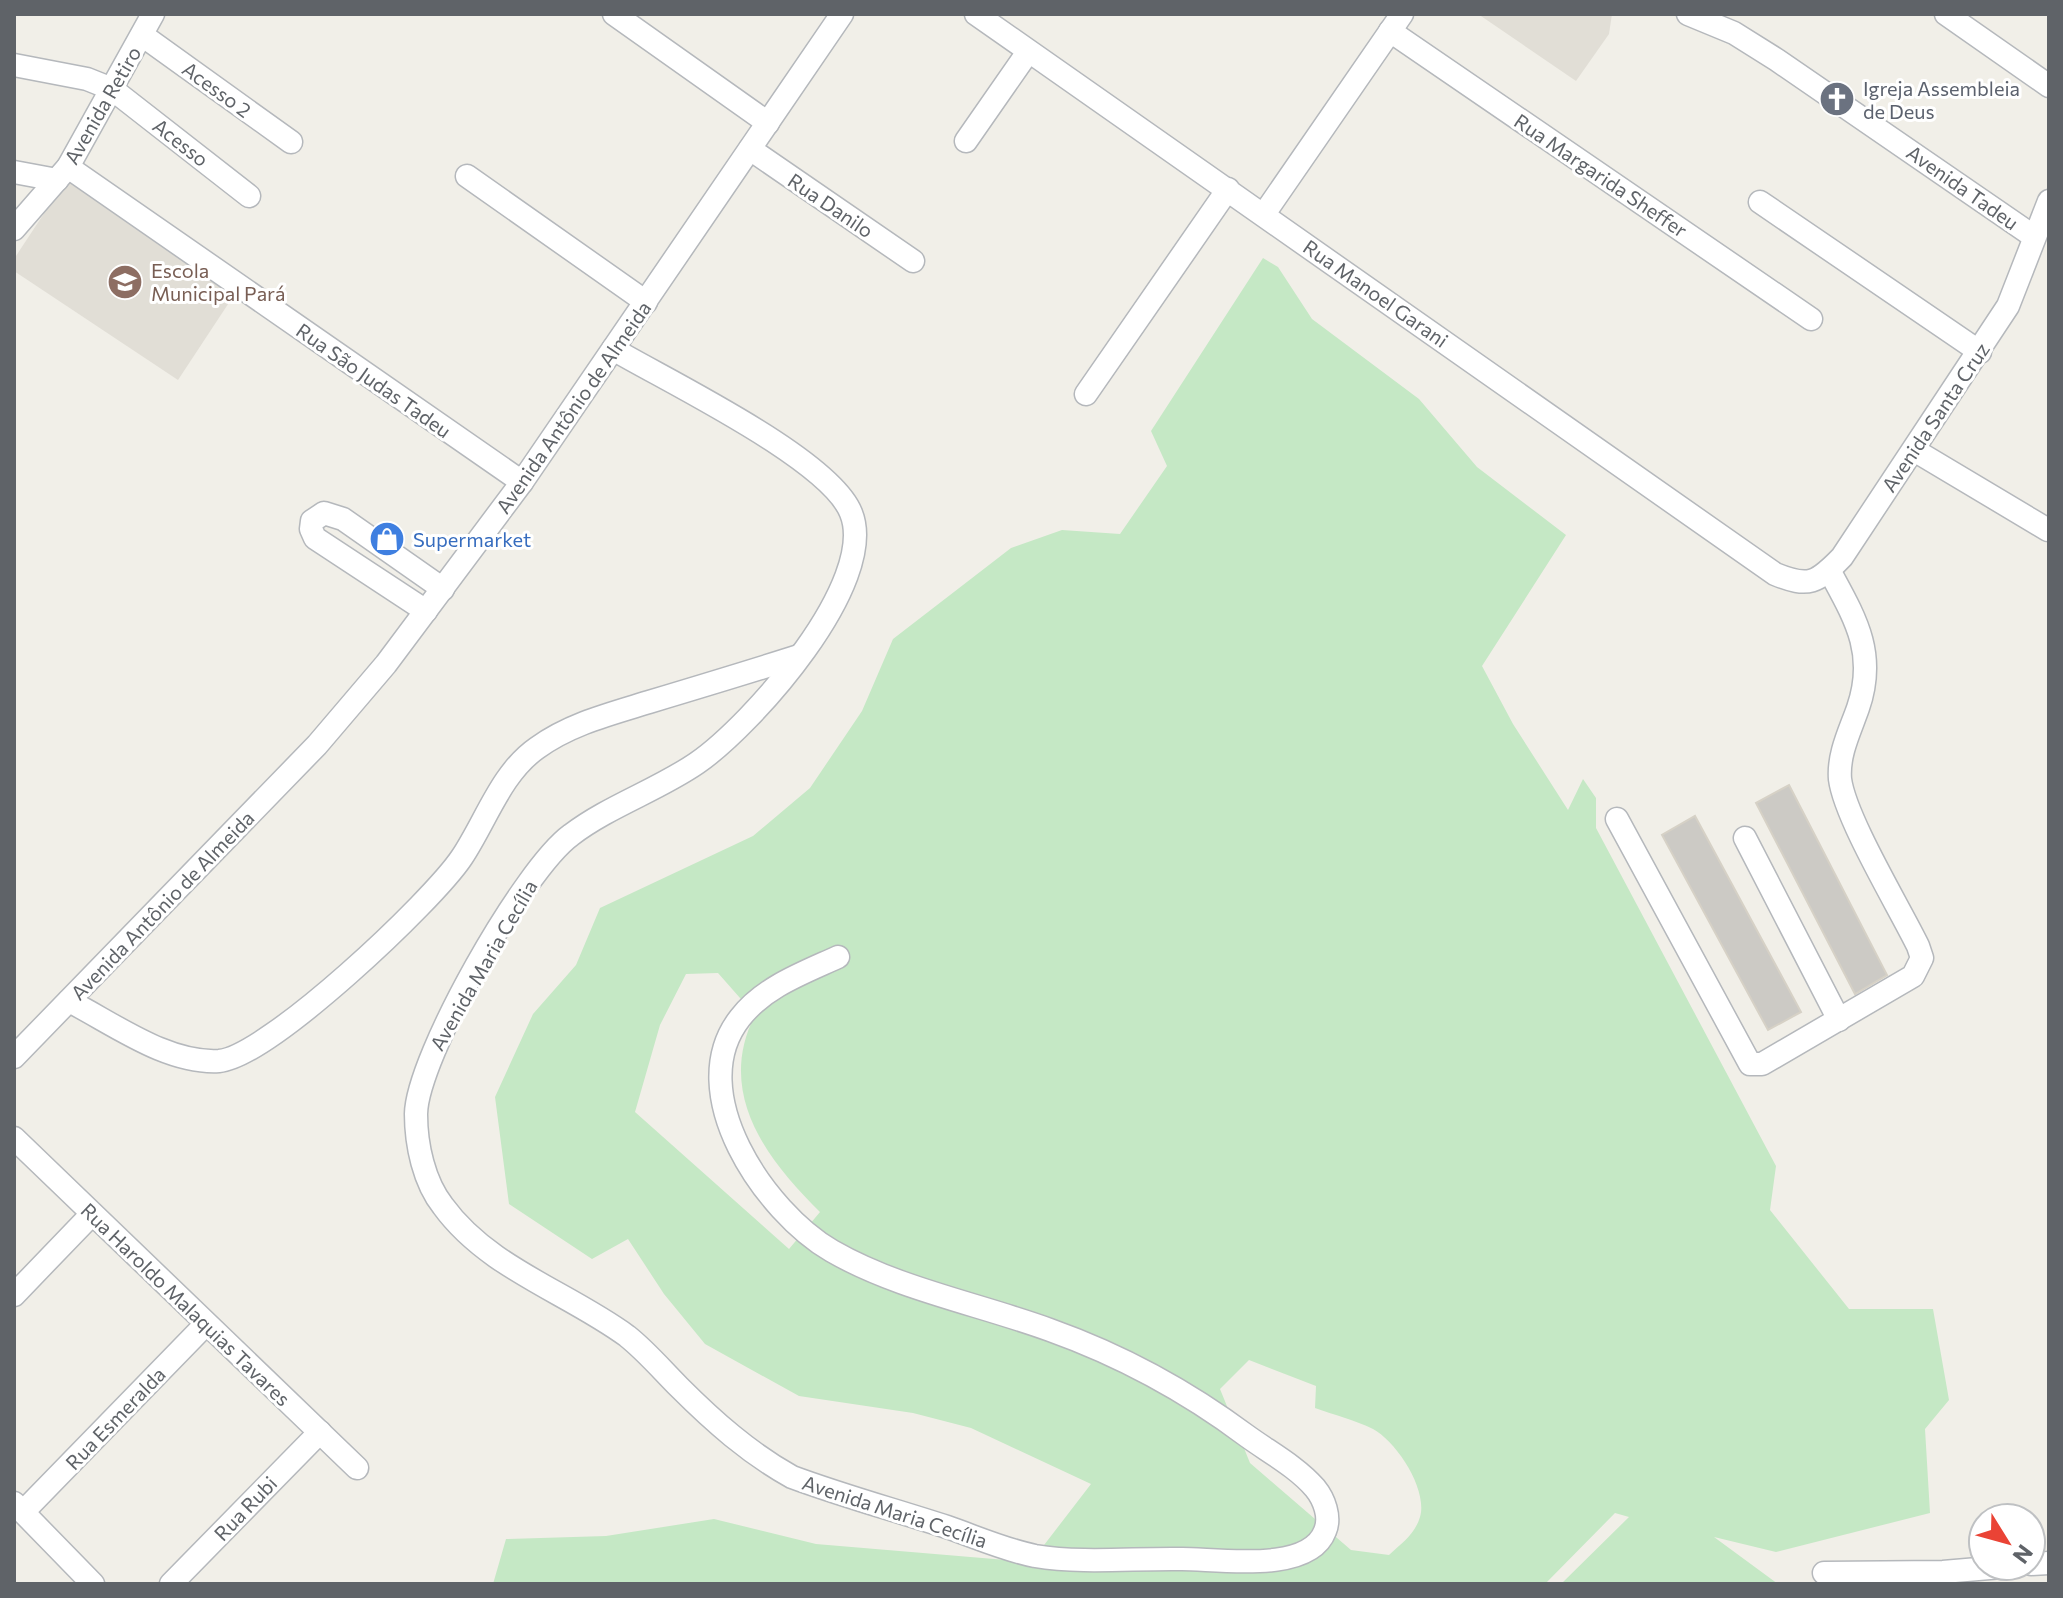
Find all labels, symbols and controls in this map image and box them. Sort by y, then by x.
street label: Avenida Retiro [59,42,145,168]
street label: Acesso 2 [178,56,256,122]
place label: Igreja Assembleia de Deus [1863,76,2020,123]
church icon: Igreja Assembleia de Deus [1818,80,1856,118]
street label: Rua Margarida Sheffer [1510,108,1692,242]
street label: Acesso [148,113,214,171]
street label: Avenida Tadeu [1903,140,2023,234]
street label: Rua Danilo [784,168,878,242]
street label: Rua Manoel Garani [1299,234,1453,352]
place label: Escola Municipal Pará [151,258,285,305]
school or university icon: Escola Municipal Pará [106,263,144,301]
street label: Avenida Antônio de Almeida [490,296,656,518]
street label: Rua São Judas Tadeu [292,318,456,442]
street label: Avenida Santa Cruz [1876,338,1994,496]
shop icon: Supermarket [368,520,406,558]
place label: Supermarket [413,527,531,551]
street label: Avenida Antônio de Almeida [65,805,259,1005]
street label: Avenida Maria Cecília [424,876,542,1054]
street label: Rua Haroldo Malaquias Tavares [76,1198,296,1410]
street label: Rua Esmeralda [60,1362,170,1474]
street label: Avenida Maria Cecília [800,1470,990,1552]
street label: Rua Rubi [209,1471,281,1545]
north arrow [1967,1502,2047,1582]
text: N [2008,1540,2039,1569]

